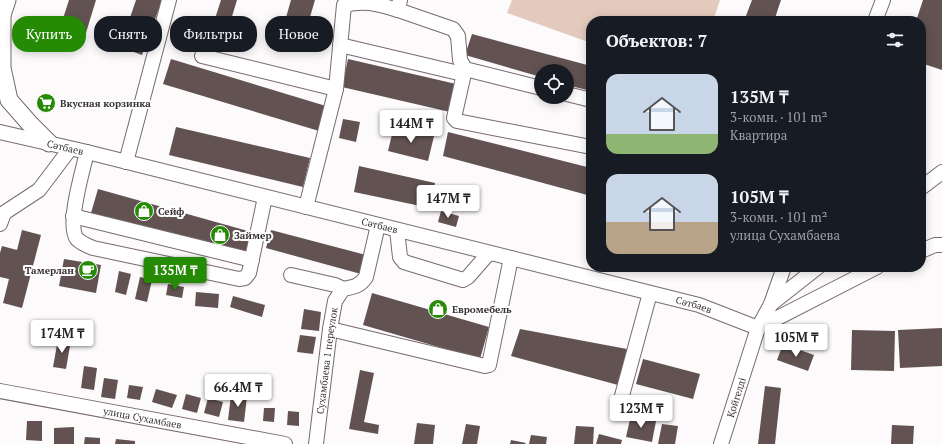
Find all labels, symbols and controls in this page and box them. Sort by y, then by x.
chip: Купить [12,16,86,52]
chip: Снять [94,16,162,52]
chip: Фильтры [170,16,257,52]
chip: Новое [265,16,333,52]
text: Объектов: 7 [606,29,707,52]
icon: filters [884,29,906,51]
map controls [534,64,574,104]
button: locate [534,64,574,104]
text: 135M ₸ [730,85,789,108]
icon: home [638,90,686,138]
supermarket icon: Вкусная корзинка [35,92,57,114]
place label: Вкусная корзинка [60,97,151,110]
text: 3-комн. · 101 m² [730,108,827,126]
pin: 144M ₸ [378,110,444,144]
text: 144M ₸ [389,114,433,132]
text: Квартира [730,126,787,144]
street label: Сәтбаев [46,137,85,158]
pin: 147M ₸ [415,185,481,219]
text: 105M ₸ [730,185,789,208]
text: 147M ₸ [426,189,470,207]
icon: home [638,190,686,238]
shop icon: Сейф [133,200,155,222]
place label: Сейф [158,205,184,218]
text: 3-комн. · 101 m² [730,208,827,226]
street label: Сәтбаев [360,214,399,236]
shop icon: Займер [209,224,231,246]
text: улица Сухамбаева [730,226,840,244]
place label: Займер [234,229,272,242]
pin: 135M ₸ [142,257,208,291]
cafe icon: Тамерлан [77,259,99,281]
text: 135M ₸ [153,261,197,279]
place label: Тамерлан [25,264,74,277]
street label: Сәтбаев [674,293,714,316]
shop icon: Евромебель [427,298,449,320]
place label: Евромебель [452,303,512,316]
street label: Сухамбаева 1 переулок [313,306,340,415]
pin: 174M ₸ [29,320,95,354]
text: 174M ₸ [40,324,84,342]
pin: 105M ₸ [763,324,829,358]
text: 105M ₸ [774,328,818,346]
pin: 66.4M ₸ [201,374,275,408]
street label: Қойгелді [723,376,748,419]
text: 66.4M ₸ [214,378,262,396]
pin: 123M ₸ [608,395,674,429]
text: 123M ₸ [619,399,663,417]
street label: улица Сухамбаев [101,404,183,431]

